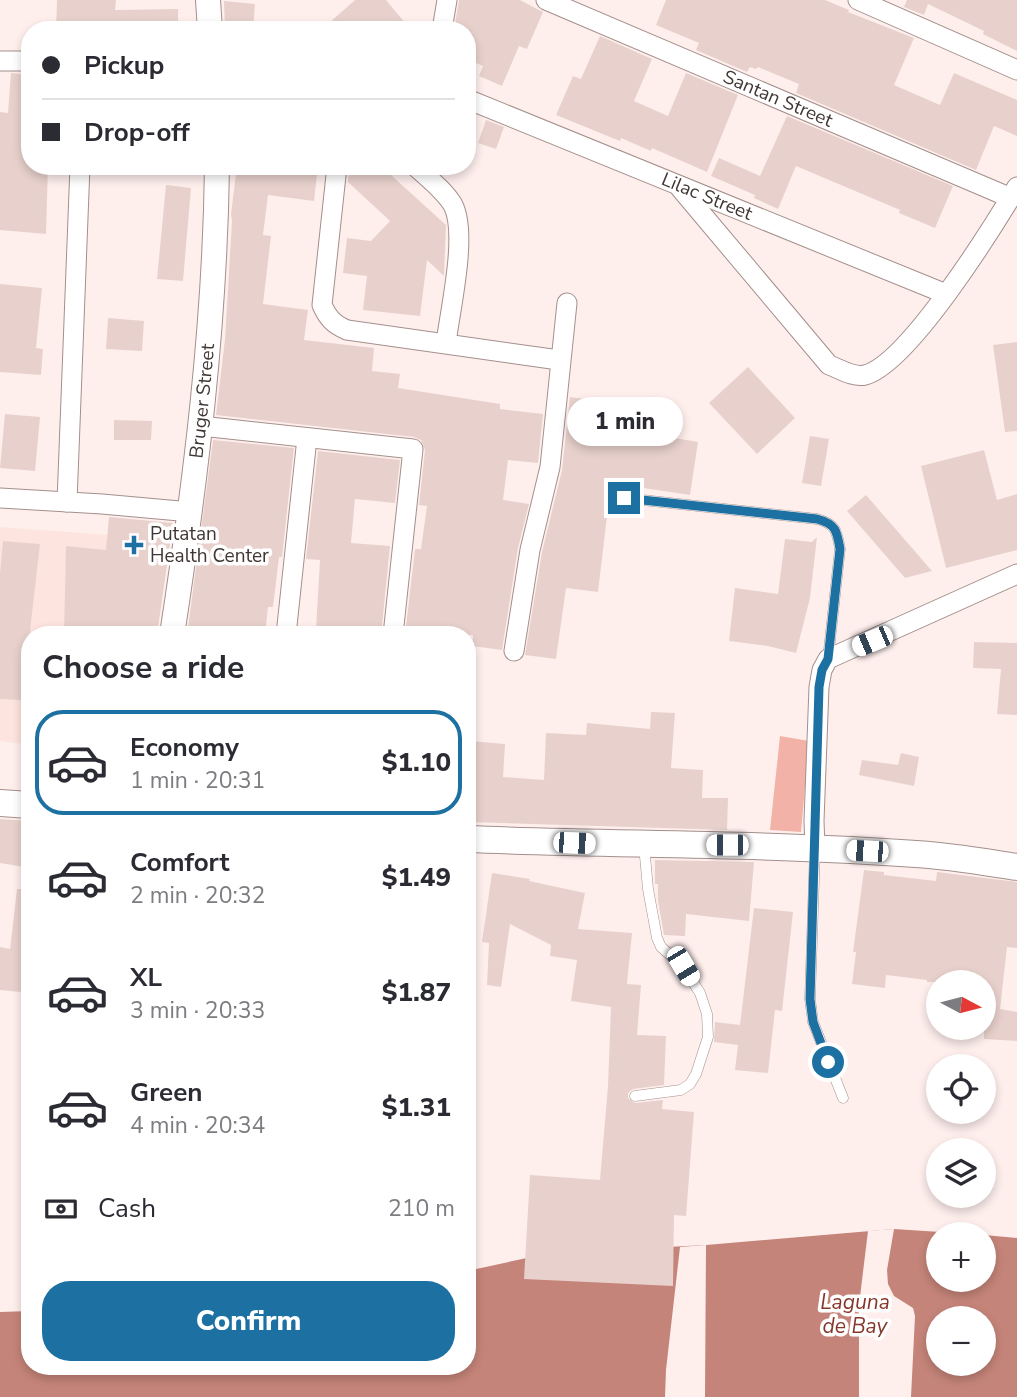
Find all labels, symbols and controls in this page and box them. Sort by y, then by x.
text: Pickup [84,48,164,83]
street label: Santan Street [719,64,837,134]
text: Drop-off [84,115,190,150]
street label: Lilac Street [658,167,757,227]
street label: Bruger Street [184,342,221,460]
callout: 1 min [566,396,682,446]
text: 1 min [595,406,655,437]
route end [608,482,640,514]
place label: Putatan Health Center [150,521,269,569]
marker: Putatan Health Center [124,535,144,555]
car [849,623,896,659]
text: Choose a ride [42,646,244,689]
text: Economy [130,730,239,765]
icon: car [46,731,109,794]
text: $1.10 [382,745,451,780]
text: 1 min · 20:31 [130,765,265,796]
car [553,832,596,854]
car [707,835,749,856]
car [846,839,889,863]
text: Comfort [130,845,230,880]
icon: car [46,846,109,909]
text: $1.49 [382,860,451,895]
text: 2 min · 20:32 [130,880,265,911]
car [664,943,703,989]
text: XL [130,960,162,995]
icon: car [46,961,109,1024]
north arrow [926,970,996,1040]
map controls [926,970,996,1376]
text: $1.87 [382,975,451,1010]
text: 3 min · 20:33 [130,995,265,1026]
route start [812,1046,844,1078]
button: locate [926,1054,996,1124]
text: Green [130,1075,203,1110]
icon: car [46,1076,109,1139]
text: $1.31 [382,1090,451,1125]
text: 4 min · 20:34 [130,1110,265,1141]
button: layers [926,1138,996,1208]
icon: cash [42,1190,80,1228]
text: Cash [98,1191,156,1226]
text: 210 m [388,1193,455,1224]
button: + [926,1222,996,1292]
button: Confirm [42,1281,455,1361]
water label: Laguna de Bay [820,1288,890,1340]
button: − [926,1306,996,1376]

